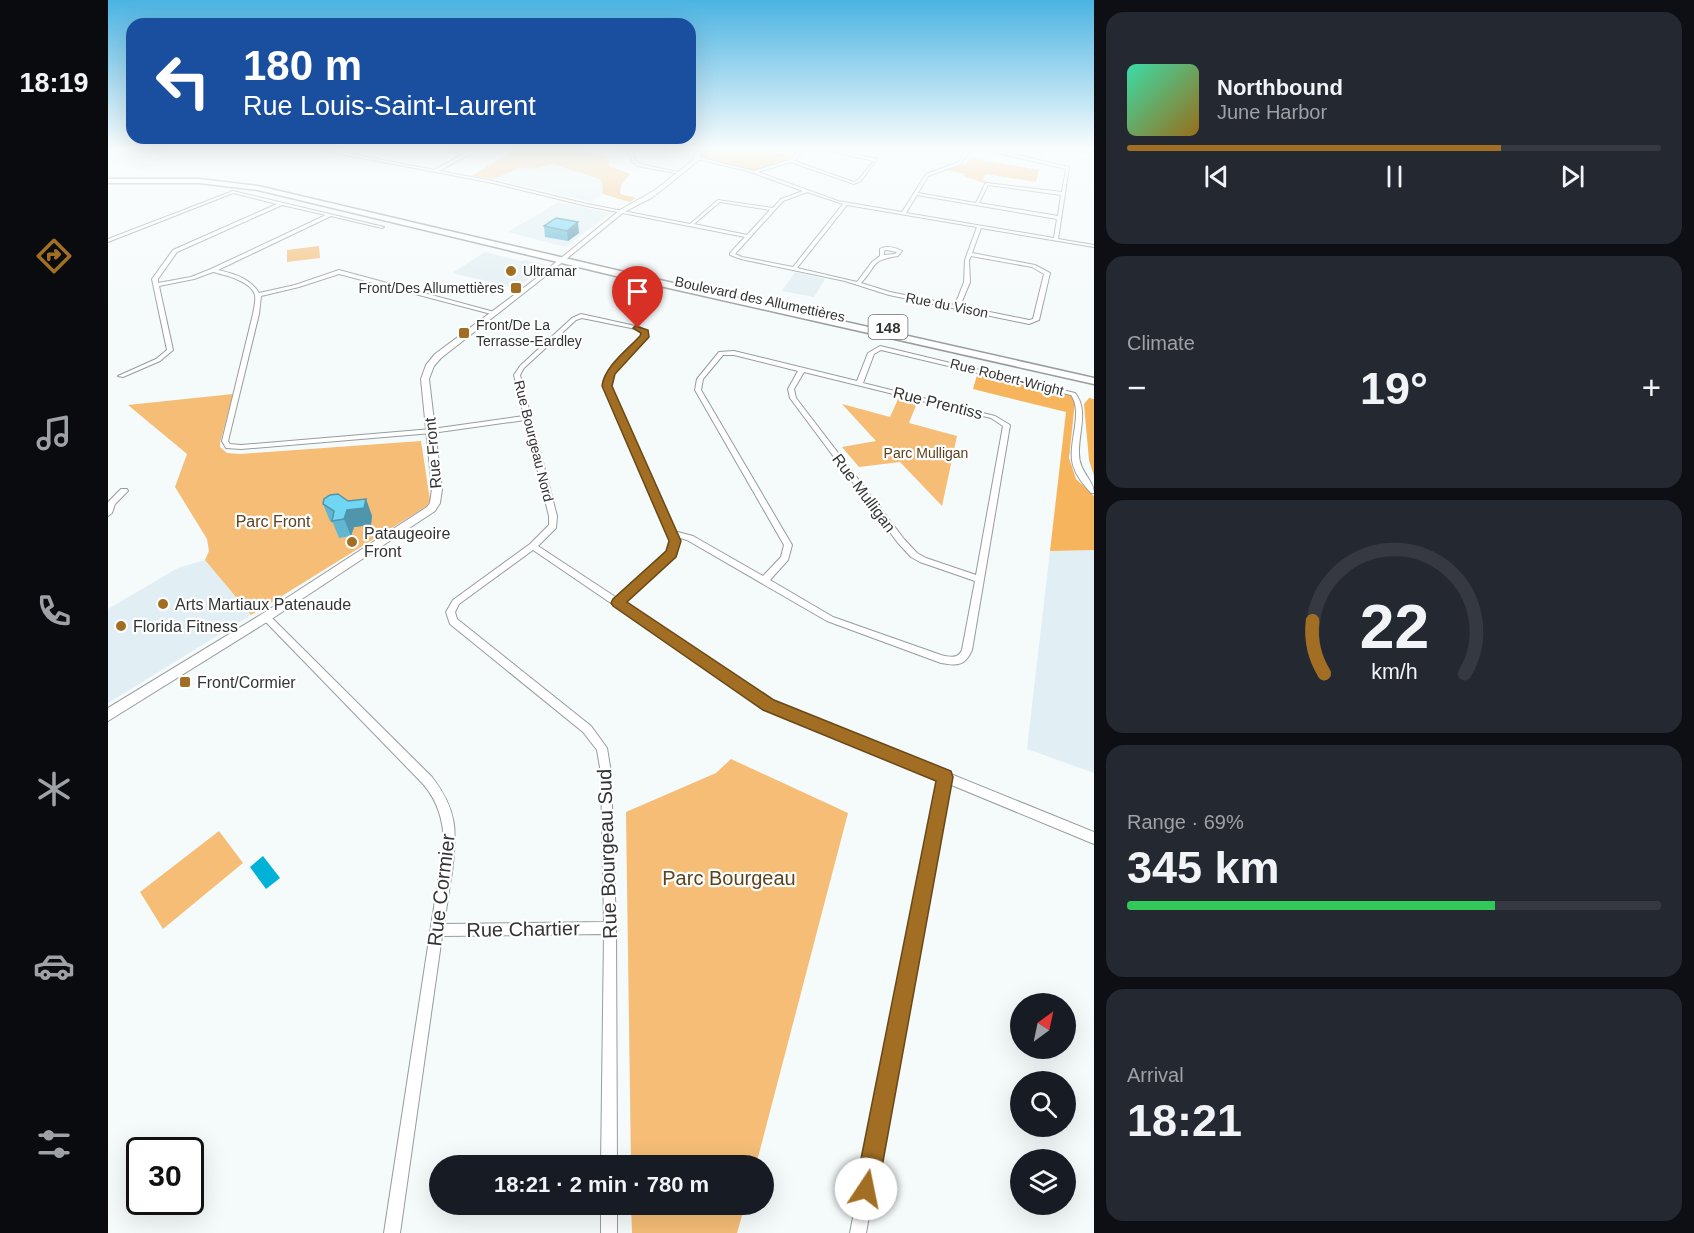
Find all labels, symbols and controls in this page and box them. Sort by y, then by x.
icon: left [144,42,222,120]
text: 180 m [243,42,362,89]
text: 18:19 [19,68,89,98]
text: Northbound [1217,75,1343,100]
text: Rue Louis-Saint-Laurent [243,91,536,121]
text: June Harbor [1217,101,1327,123]
icon: previous [1200,160,1233,193]
icon: pause [1378,160,1411,193]
icon: next [1556,160,1589,193]
icon: directions [33,235,75,277]
place label: Ultramar [523,263,577,279]
marker: Ultramar [504,264,518,278]
pin [612,266,663,328]
street label: Boulevard des Allumettières [673,273,847,325]
icon: arrive [621,275,654,308]
place label: Front/Des Allumettières [359,280,504,296]
marker: Front/Des Allumettières [509,281,523,295]
street label: Rue du Vison [904,289,990,321]
road number: 148 [868,315,908,339]
place label: Front/De La Terrasse-Eardley [476,317,582,349]
marker: Front/De La Terrasse-Eardley [457,326,471,340]
text: Climate [1127,332,1195,354]
street label: Rue Robert-Wright [949,355,1066,399]
text: 19° [1360,363,1428,414]
text: − [1127,369,1146,406]
text: + [1642,369,1661,406]
street label: Rue Bourgeau Nord [511,379,557,503]
street label: Rue Prentiss [892,384,984,422]
icon: music [33,412,75,454]
street label: Rue Front [421,416,445,489]
park label: Parc Mulligan [884,445,968,461]
street label: Rue Mulligan [829,451,899,535]
park label: Parc Front [236,513,311,530]
place label: Pataugeoire Front [364,525,450,560]
marker: Pataugeoire Front [345,535,359,549]
icon: phone [33,590,75,632]
text: 22 [1359,592,1429,661]
place label: Arts Martiaux Patenaude [175,596,351,613]
marker: Arts Martiaux Patenaude [156,597,170,611]
place label: Florida Fitness [133,618,238,635]
marker: Florida Fitness [114,619,128,633]
text: km/h [1371,660,1417,684]
place label: Front/Cormier [197,674,296,691]
marker: Front/Cormier [178,675,192,689]
icon: climate [33,768,75,810]
street label: Rue Bourgeau Sud [593,769,621,939]
text: Range · 69% [1127,811,1244,833]
street label: Rue Cormier [423,832,459,948]
text: 345 km [1127,842,1280,893]
park label: Parc Bourgeau [662,867,796,889]
street label: Rue Chartier [466,917,580,941]
icon: car [33,945,75,987]
north arrow [1010,993,1076,1059]
map controls [1010,993,1076,1215]
text: Arrival [1127,1064,1184,1086]
button: search [1010,1071,1076,1137]
text: 18:21 [1127,1095,1242,1146]
icon: filters [33,1123,75,1165]
speed limit sign: 30 [126,1137,204,1215]
button: layers [1010,1149,1076,1215]
position arrow [834,1157,898,1221]
text: 18:21 · 2 min · 780 m [494,1172,709,1197]

